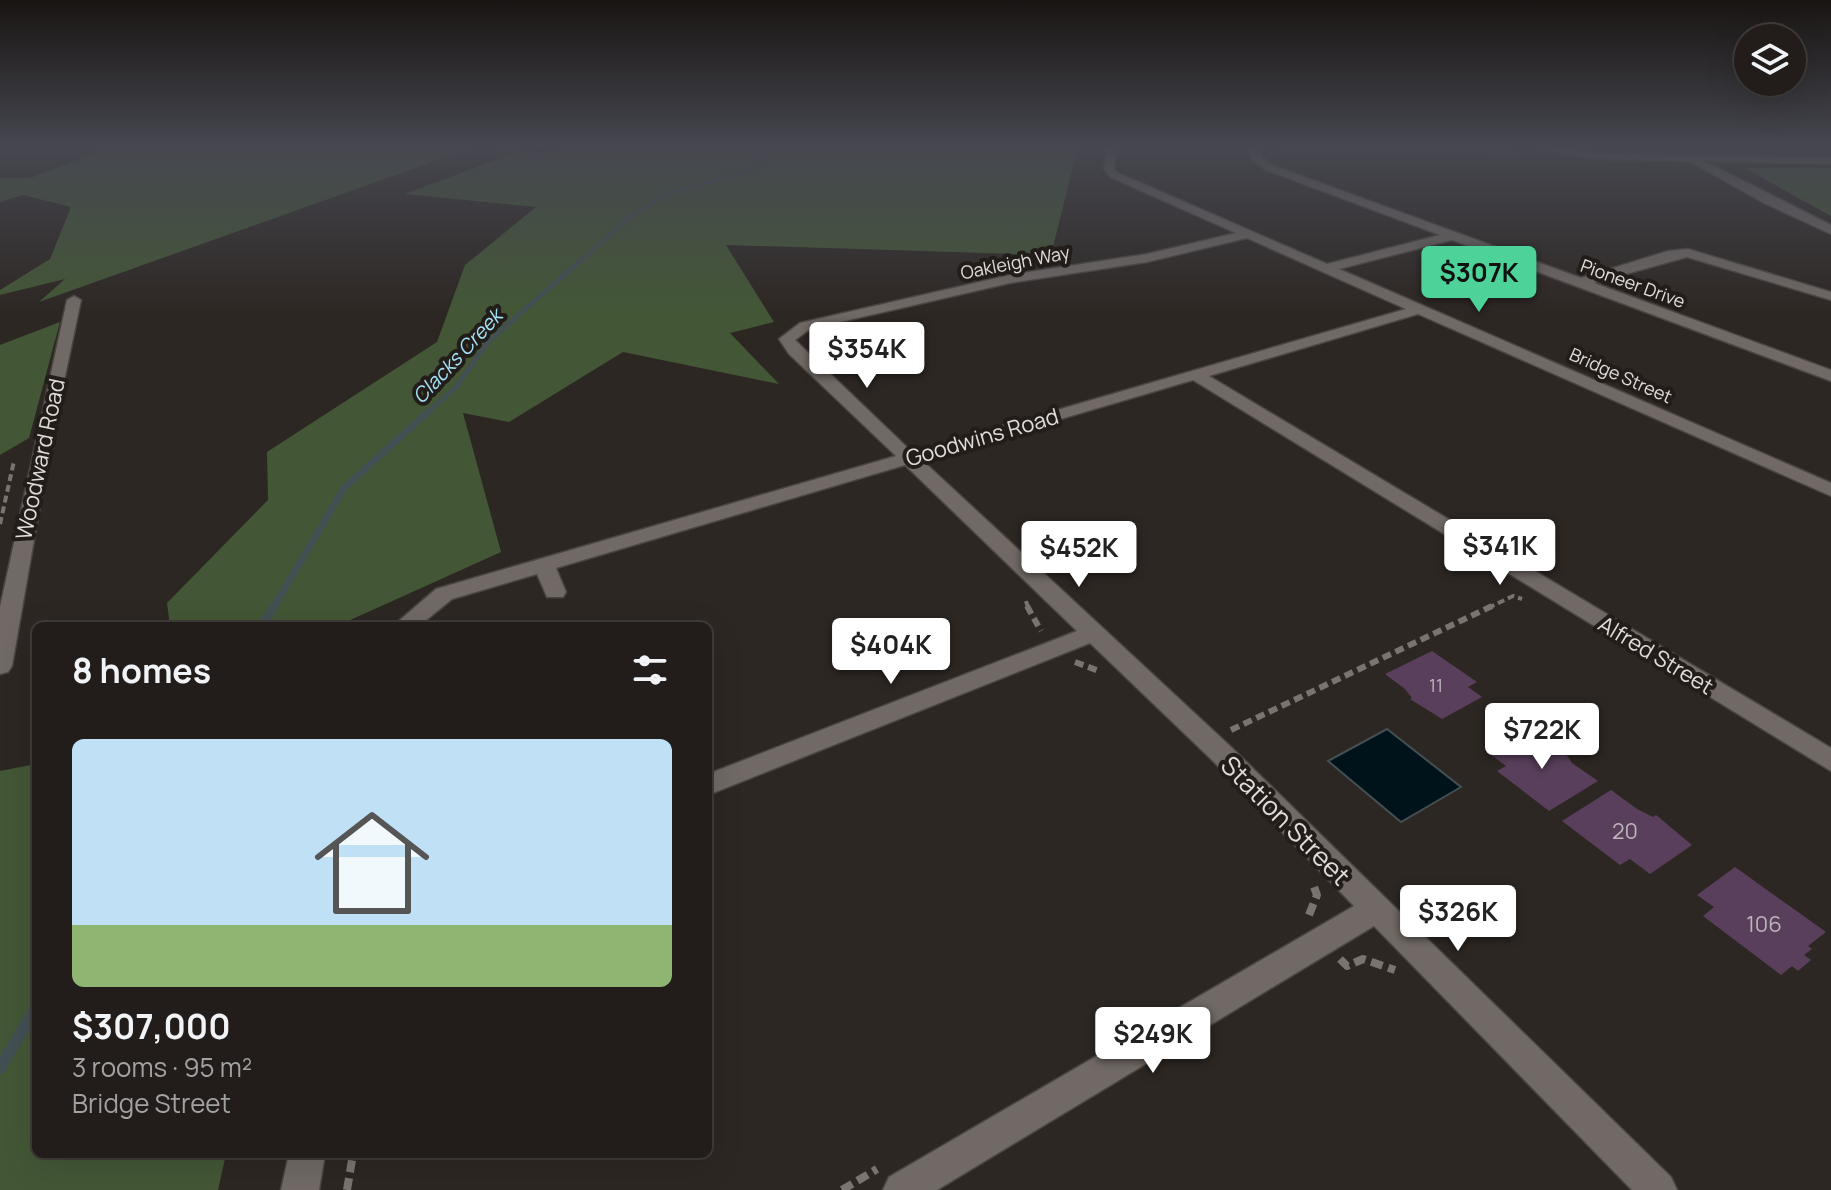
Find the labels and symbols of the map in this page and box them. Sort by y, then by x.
street label: Oakleigh Way [958,240,1072,284]
pin: $307K [1423,246,1535,314]
street label: Pioneer Drive [1577,253,1689,313]
water label: Clacks Creek [406,301,510,409]
pin: $354K [811,322,923,390]
street label: Bridge Street [1566,342,1676,408]
street label: Woodward Road [8,376,72,542]
street label: Goodwins Road [902,401,1062,473]
pin: $341K [1444,519,1556,587]
pin: $452K [1023,521,1135,589]
street label: Alfred Street [1593,609,1719,701]
pin: $404K [835,618,947,686]
house number: 11 [1429,673,1443,697]
pin: $722K [1486,703,1598,771]
street label: Station Street [1213,747,1359,893]
house number: 20 [1612,816,1638,846]
pin: $326K [1402,885,1514,953]
house number: 106 [1746,909,1782,939]
pin: $249K [1097,1007,1209,1075]

